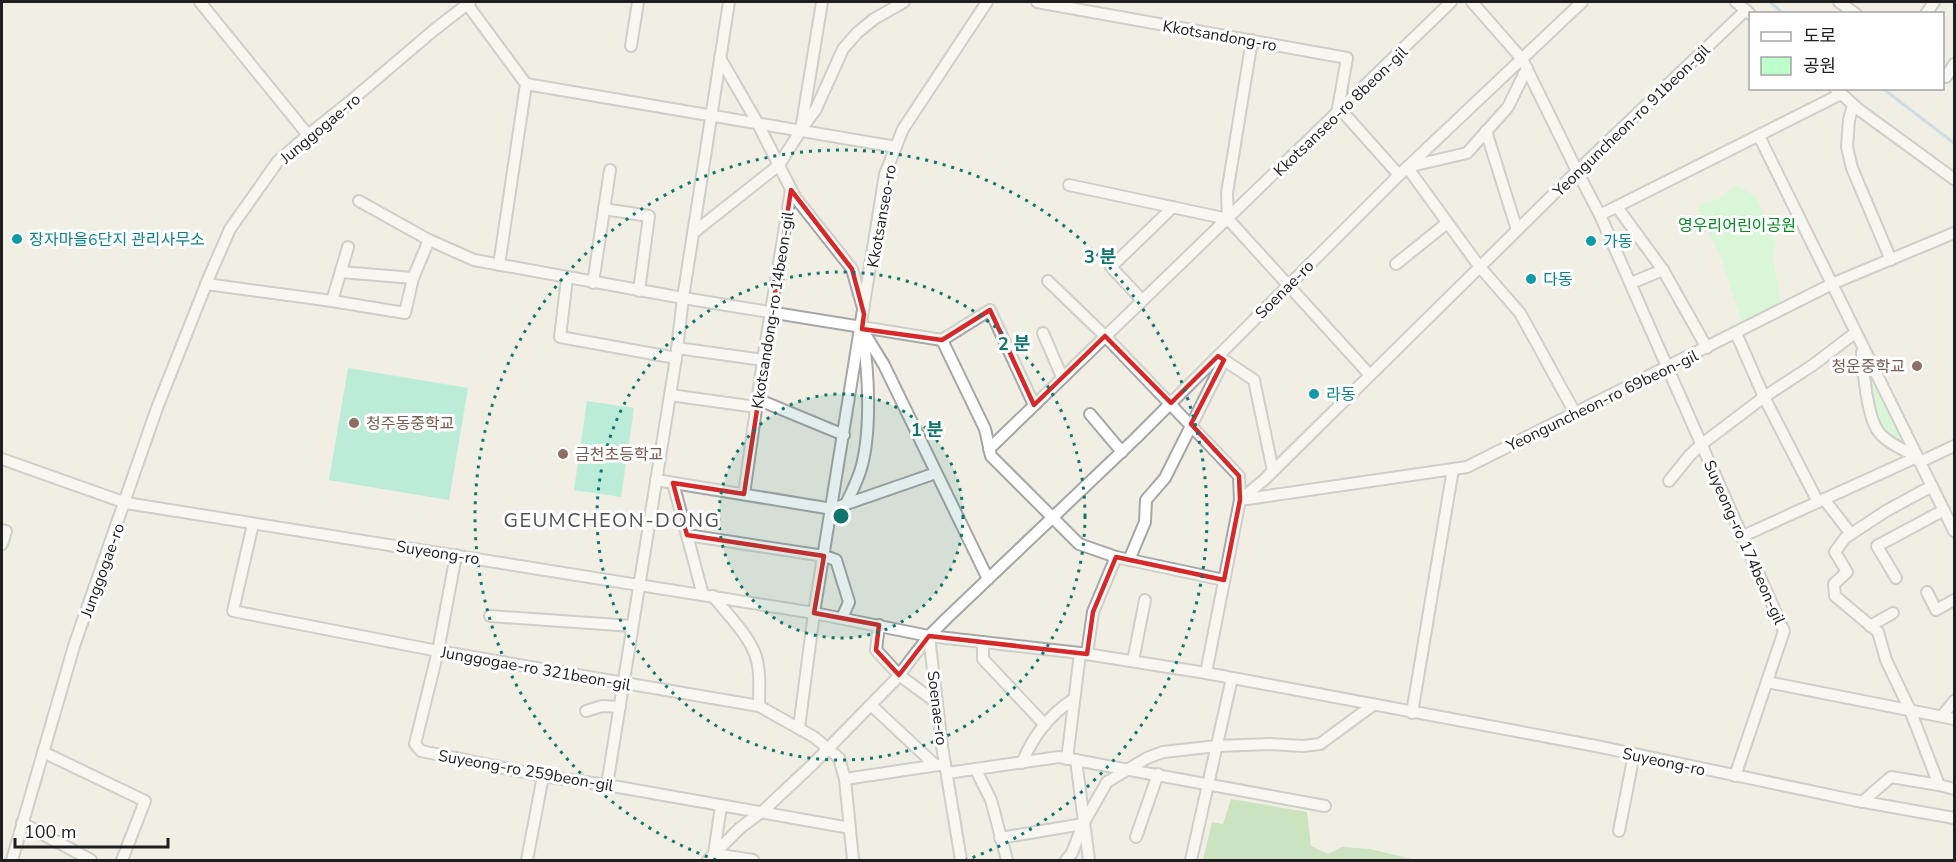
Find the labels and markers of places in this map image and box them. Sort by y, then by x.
place label: 장자마을6단지 관리사무소 [29,229,205,251]
place label: 가동 [1603,231,1633,253]
marker: 장자마을6단지 관리사무소 [10,232,24,246]
marker: 가동 [1584,234,1598,248]
place label: 다동 [1543,269,1573,291]
marker: 다동 [1524,272,1538,286]
place label: 청운중학교 [1831,356,1905,378]
marker: 청운중학교 [1910,359,1924,373]
place label: 라동 [1326,384,1356,406]
marker: 라동 [1307,387,1321,401]
place label: 청주동중학교 [366,413,454,435]
marker: 청주동중학교 [347,416,361,430]
place label: 금천초등학교 [575,444,663,466]
marker: 금천초등학교 [556,447,570,461]
centre of rings [831,506,851,526]

